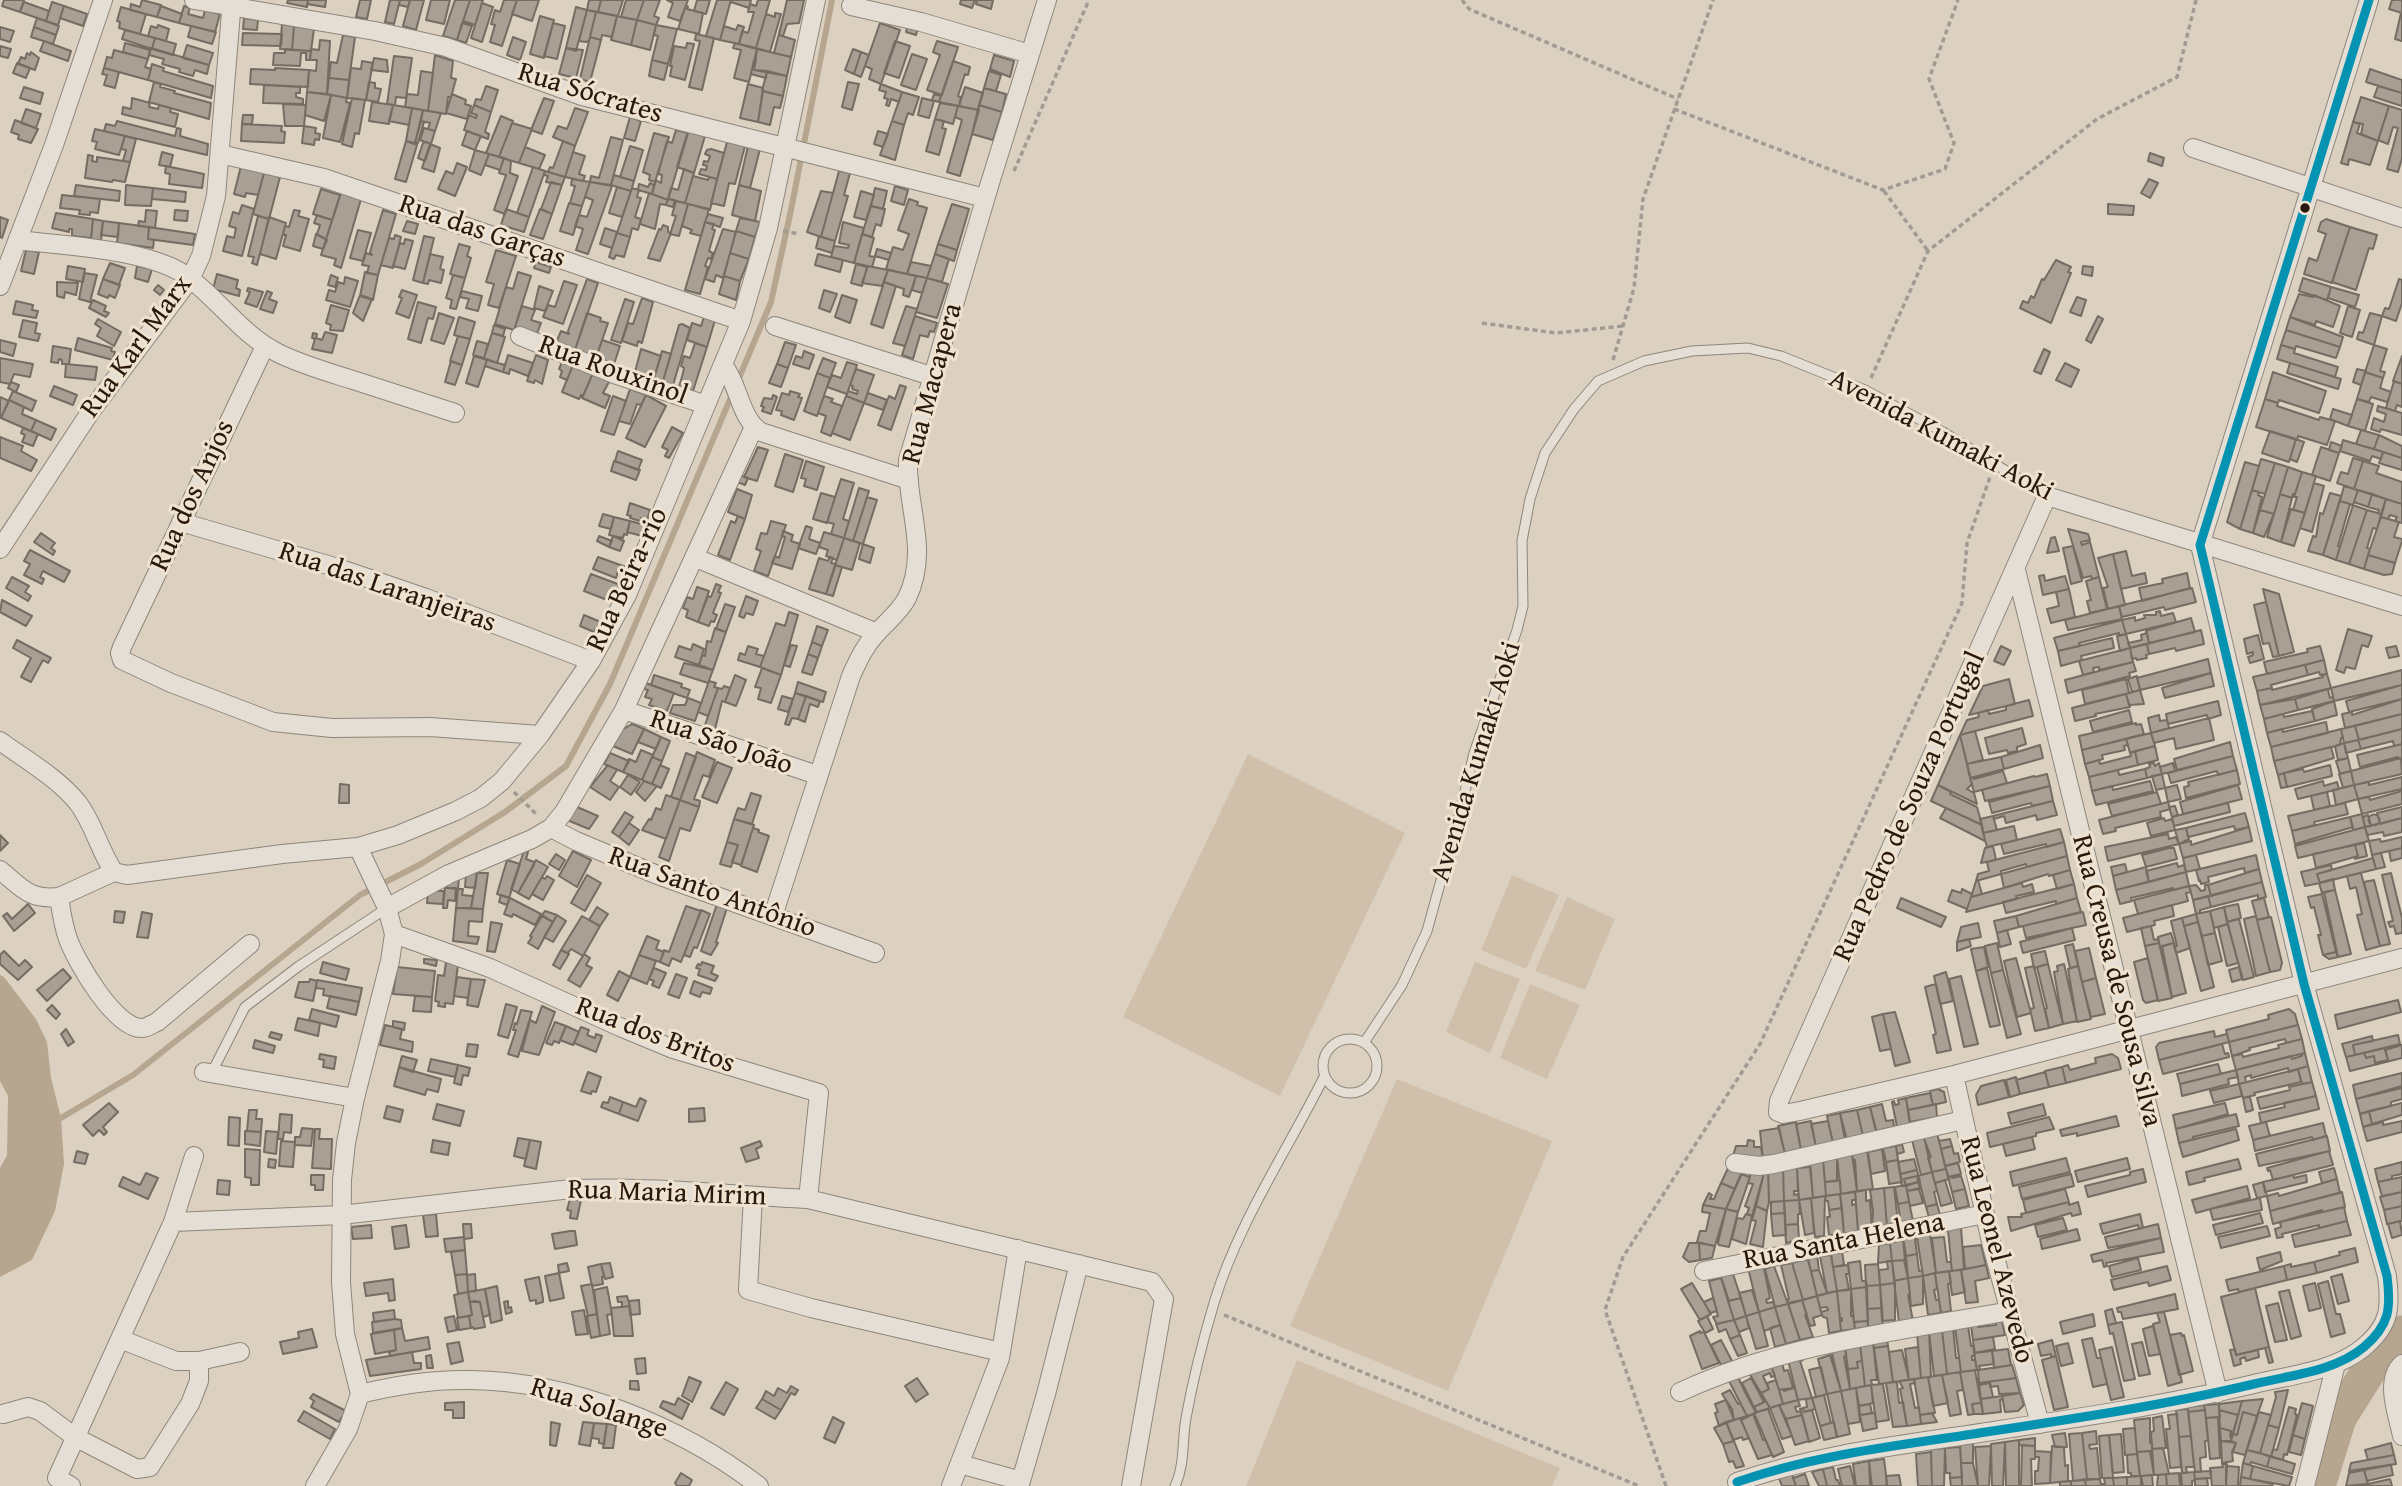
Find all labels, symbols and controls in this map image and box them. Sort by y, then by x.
street label: Rua Sócrates [514,56,666,132]
street label: Rua das Garças [394,188,570,276]
unlabelled marker [2298,201,2312,215]
street label: Rua Karl Marx [74,269,200,425]
street label: Rua Macapera [895,300,971,468]
street label: Rua Rouxinol [534,328,692,414]
street label: Avenida Kumaki Aoki [1823,363,2059,509]
street label: Rua dos Anjos [143,415,243,577]
street label: Rua Beira-rio [580,503,676,657]
street label: Rua das Laranjeiras [274,535,500,641]
street label: Avenida Kumaki Aoki [1424,638,1530,886]
street label: Rua Pedro de Souza Portugal [1826,647,1994,967]
street label: Rua São João [645,703,797,783]
street label: Rua Creusa de Sousa Silva [2063,832,2169,1130]
street label: Rua Santo Antônio [604,840,820,946]
street label: Rua dos Britos [571,990,739,1082]
street label: Rua Leonel Azevedo [1952,1133,2040,1367]
street label: Rua Maria Mirim [567,1174,767,1214]
street label: Rua Santa Helena [1741,1206,1947,1278]
street label: Rua Solange [526,1371,672,1447]

